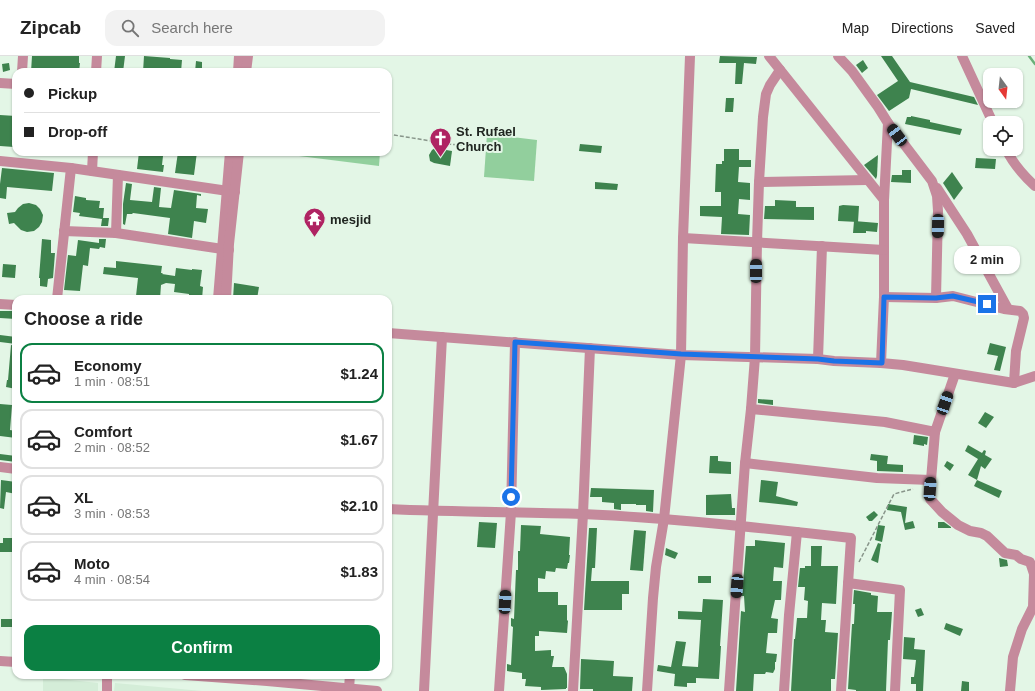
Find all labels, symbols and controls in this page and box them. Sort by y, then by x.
search box [105,10,385,46]
text: Zipcab [20,17,81,38]
icon: search [119,17,141,39]
text: Search here [151,19,233,36]
text: Map [842,20,869,36]
text: Directions [891,20,953,36]
text: Saved [975,20,1015,36]
north arrow [983,68,1023,108]
map controls [983,68,1023,156]
text: Pickup [48,85,97,102]
button: locate [983,116,1023,156]
car [885,122,909,148]
text: Drop-off [48,123,107,140]
place label: St. Rufael Church [456,124,516,154]
church icon: St. Rufael Church [428,125,454,158]
temple icon: mesjid [301,206,327,239]
place label: mesjid [330,212,371,227]
car [932,214,944,238]
callout: 2 min [954,246,1020,274]
text: 2 min [970,252,1004,267]
car [750,259,762,283]
route end [978,295,996,313]
text: Choose a ride [24,309,143,329]
icon: car [26,355,62,391]
text: Economy [74,357,142,374]
text: $1.24 [340,365,378,382]
text: 1 min · 08:51 [74,374,150,389]
car [935,390,955,416]
icon: car [26,421,62,457]
text: Comfort [74,423,132,440]
text: $1.67 [340,431,378,448]
text: 2 min · 08:52 [74,440,150,455]
car [923,477,937,501]
icon: car [26,487,62,523]
route start [502,488,520,506]
text: XL [74,489,93,506]
text: $2.10 [340,497,378,514]
text: 3 min · 08:53 [74,506,150,521]
icon: car [26,553,62,589]
text: Moto [74,555,110,572]
text: $1.83 [340,563,378,580]
text: 4 min · 08:54 [74,572,150,587]
car [730,574,744,598]
car [498,590,512,614]
button: Confirm [24,625,380,671]

